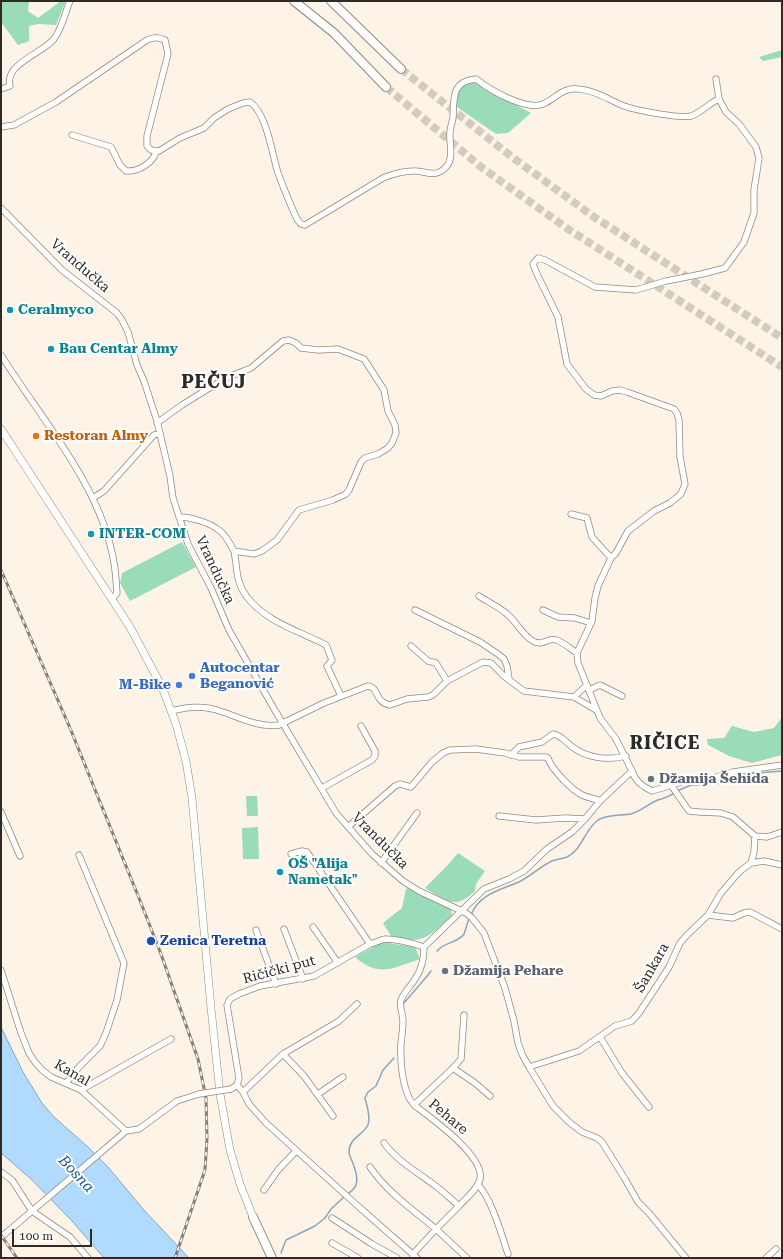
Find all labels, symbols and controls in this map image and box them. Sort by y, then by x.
street label: Vrandučka [47,236,113,296]
place label: Ceralmyco [18,302,94,318]
marker: Ceralmyco [5,305,15,315]
place label: Bau Centar Almy [59,341,178,357]
marker: Bau Centar Almy [46,344,56,354]
district label: PEČUJ [181,372,247,394]
place label: Restoran Almy [44,428,148,444]
marker: Restoran Almy [31,431,41,441]
place label: INTER-COM [99,526,186,542]
marker: INTER-COM [86,529,96,539]
street label: Vrandučka [192,533,238,607]
place label: Autocentar Beganović [200,660,280,692]
marker: Autocentar Beganović [187,671,197,681]
place label: M-Bike [119,677,171,693]
marker: M-Bike [174,680,184,690]
district label: RIČICE [630,733,700,755]
place label: Džamija Šehida [659,771,769,787]
marker: Džamija Šehida [646,774,656,784]
street label: Vrandučka [348,809,412,873]
place label: OŠ "Alija Nametak" [288,856,358,888]
marker: OŠ "Alija Nametak" [275,867,285,877]
place label: Zenica Teretna [160,933,266,949]
marker: Zenica Teretna [145,935,157,947]
street label: Šankara [631,940,673,996]
street label: Ričički put [241,952,317,988]
place label: Džamija Pehare [453,963,564,979]
marker: Džamija Pehare [440,966,450,976]
street label: Kanal [51,1056,93,1090]
street label: Pehare [425,1096,471,1138]
water label: Bosna [54,1152,98,1196]
scale bar [14,1221,94,1247]
text: 100 m [19,1229,53,1243]

